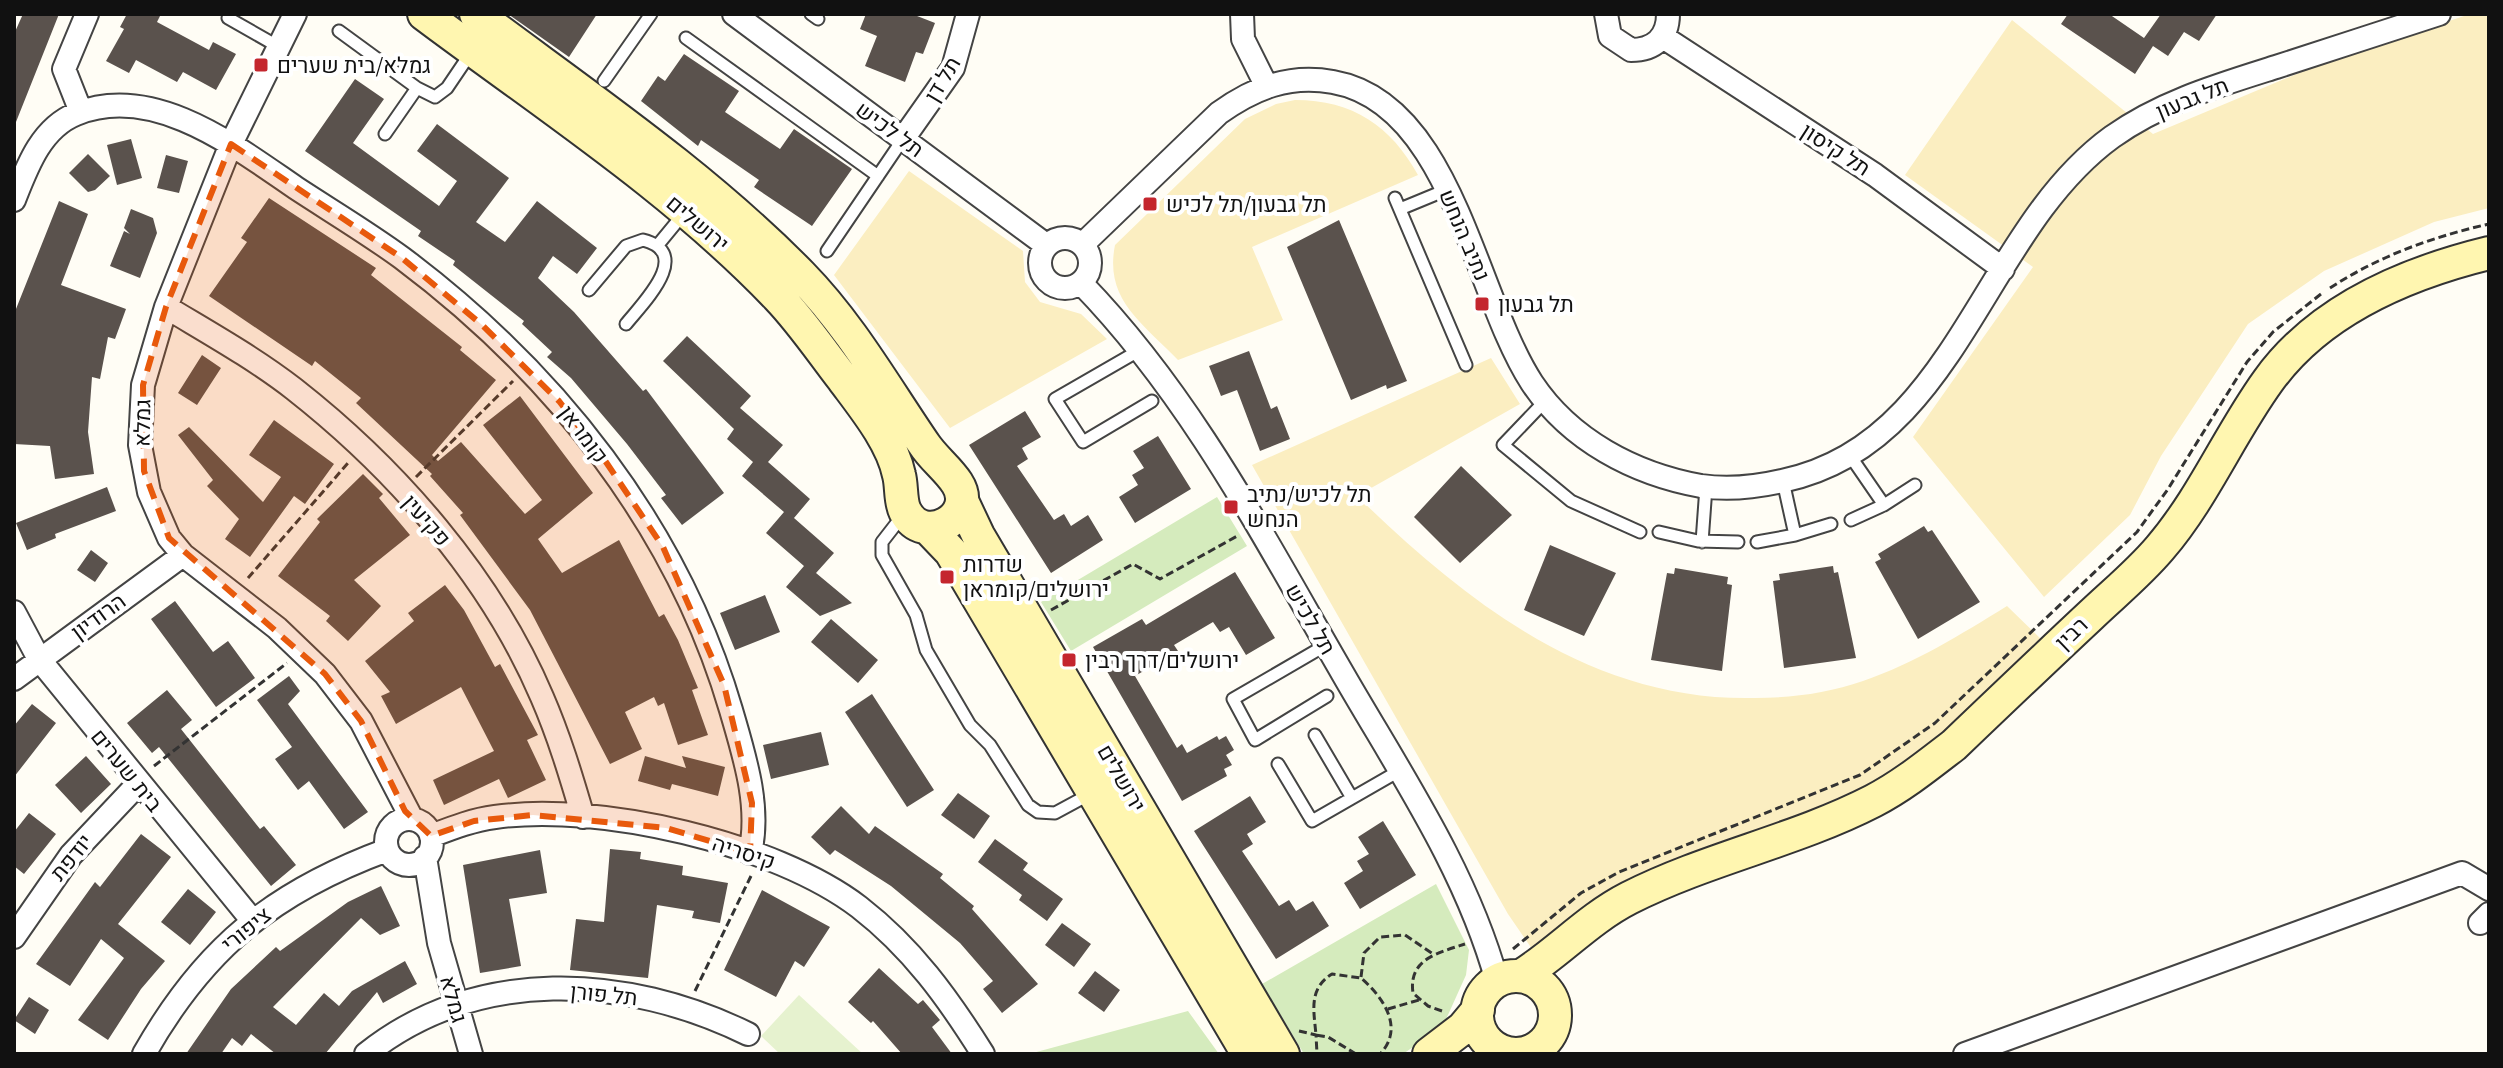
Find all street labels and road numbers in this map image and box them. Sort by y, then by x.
street label: תל דן [917,51,967,107]
street label: תל גבעון [2151,70,2233,126]
street label: תל לכיש [850,94,930,164]
street label: תל קיסון [1795,115,1877,183]
street label: נתיב הנחש [1432,185,1498,285]
street label: ירושלים [660,188,736,258]
street label: גמלא [127,399,157,447]
street label: קומראן [552,399,616,469]
street label: פקיעין [396,488,458,552]
street label: תל לכיש [1279,578,1343,660]
street label: הרודיון [64,586,132,646]
street label: רבין [2048,610,2094,656]
street label: בית שערים [84,722,170,818]
street label: ירושלים [1091,739,1153,817]
street label: יודפת [43,827,99,887]
street label: קיסריה [709,828,779,876]
street label: ציפורי [215,900,277,958]
street label: גמלא [433,972,475,1026]
street label: תל פורן [569,976,639,1012]

